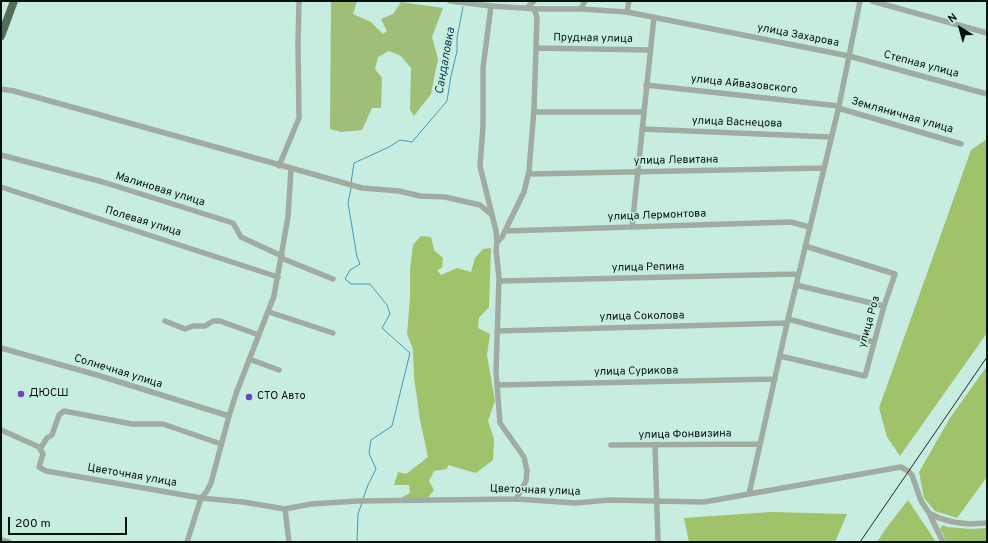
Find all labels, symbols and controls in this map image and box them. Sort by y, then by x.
north arrow [940,8,980,48]
text: N [945,10,960,26]
street label: улица Захарова [756,22,840,50]
water label: Сандаловка [433,26,459,96]
street label: Прудная улица [553,32,633,46]
street label: Степная улица [882,49,960,81]
street label: улица Айвазовского [690,73,798,97]
street label: Земляничная улица [849,95,955,137]
street label: улица Васнецова [692,115,782,131]
street label: улица Левитана [634,154,718,168]
street label: Малиновая улица [114,170,206,210]
street label: Полевая улица [103,204,183,240]
street label: улица Лермонтова [608,208,706,224]
street label: улица Репина [612,261,684,275]
street label: улица Роз [856,295,884,349]
street label: улица Соколова [599,310,685,324]
street label: Солнечная улица [72,352,164,392]
street label: улица Сурикова [594,365,678,379]
place label: ДЮСШ [29,387,69,401]
marker: ДЮСШ [16,389,26,399]
place label: СТО Авто [257,390,306,404]
marker: СТО Авто [244,392,254,402]
street label: улица Фонвизина [638,428,732,442]
street label: Цветочная улица [86,462,178,490]
street label: Цветочная улица [489,483,581,499]
scale bar [10,509,129,535]
text: 200 m [15,516,51,532]

